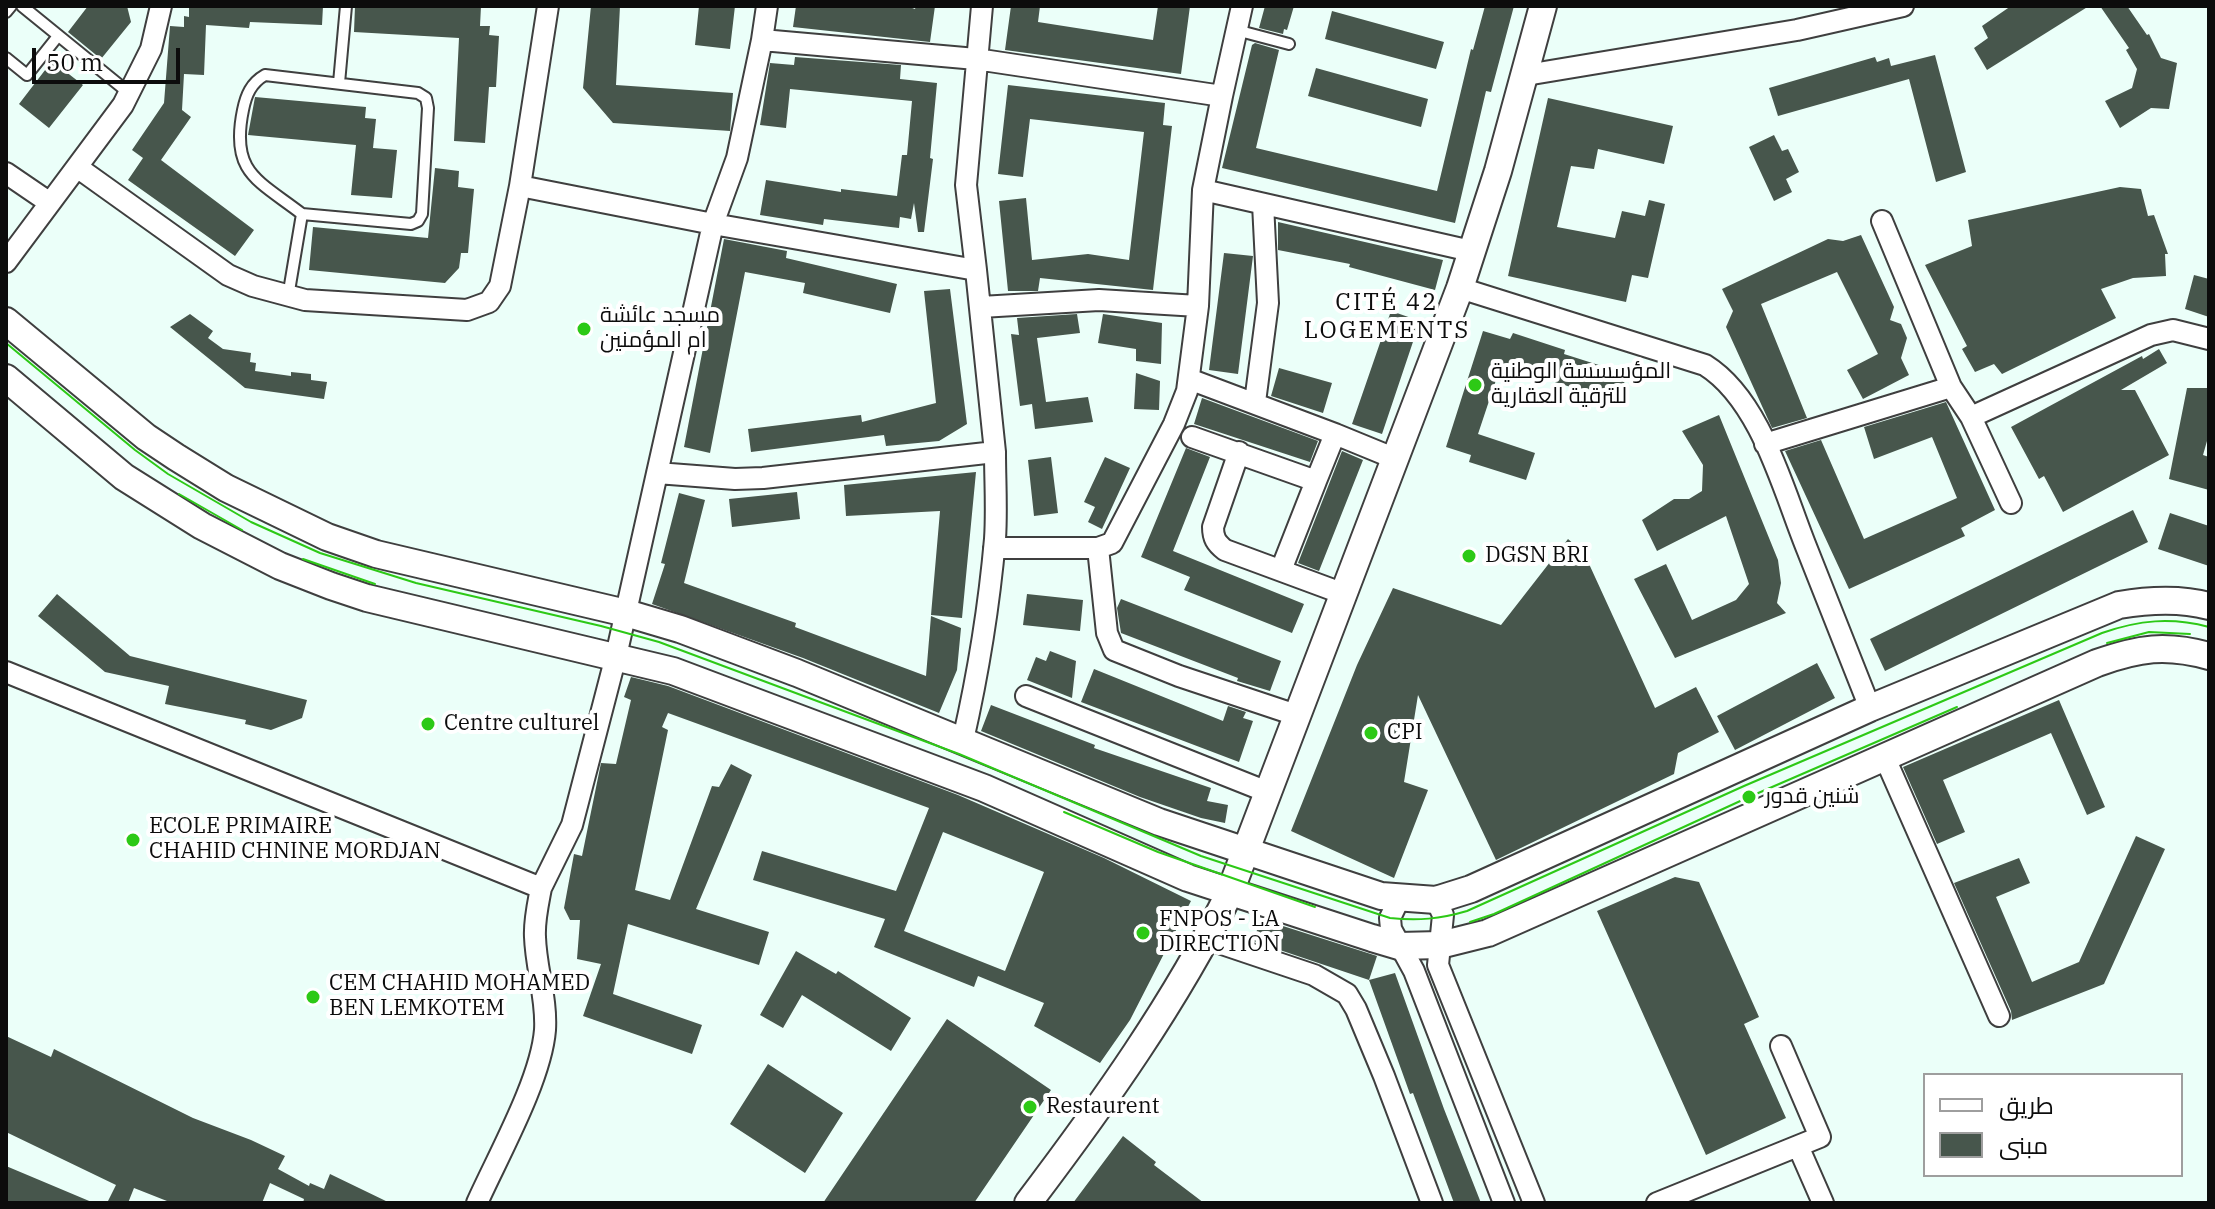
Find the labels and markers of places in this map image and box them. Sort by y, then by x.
place label: مسجد عائشة ام المؤمنين [600,303,720,354]
marker: مسجد عائشة ام المؤمنين [575,320,593,338]
place label: المؤسسسة الوطنية للترقية العقارية [1491,359,1671,410]
marker: المؤسسسة الوطنية للترقية العقارية [1466,376,1484,394]
place label: DGSN BRI [1485,543,1589,569]
marker: DGSN BRI [1460,547,1478,565]
place label: Centre culturel [444,711,599,737]
marker: Centre culturel [419,715,437,733]
place label: CPI [1387,720,1423,746]
marker: CPI [1362,724,1380,742]
place label: شنين قدور [1765,784,1860,810]
marker: شنين قدور [1740,788,1758,806]
place label: ECOLE PRIMAIRE CHAHID CHNINE MORDJAN [149,814,441,866]
marker: ECOLE PRIMAIRE CHAHID CHNINE MORDJAN [124,831,142,849]
place label: FNPOS - LA DIRECTION [1159,907,1280,958]
marker: FNPOS - LA DIRECTION [1134,924,1152,942]
place label: CEM CHAHID MOHAMED BEN LEMKOTEM [329,971,590,1022]
marker: CEM CHAHID MOHAMED BEN LEMKOTEM [304,988,322,1006]
place label: Restaurent [1046,1094,1159,1120]
marker: Restaurent [1021,1098,1039,1116]

